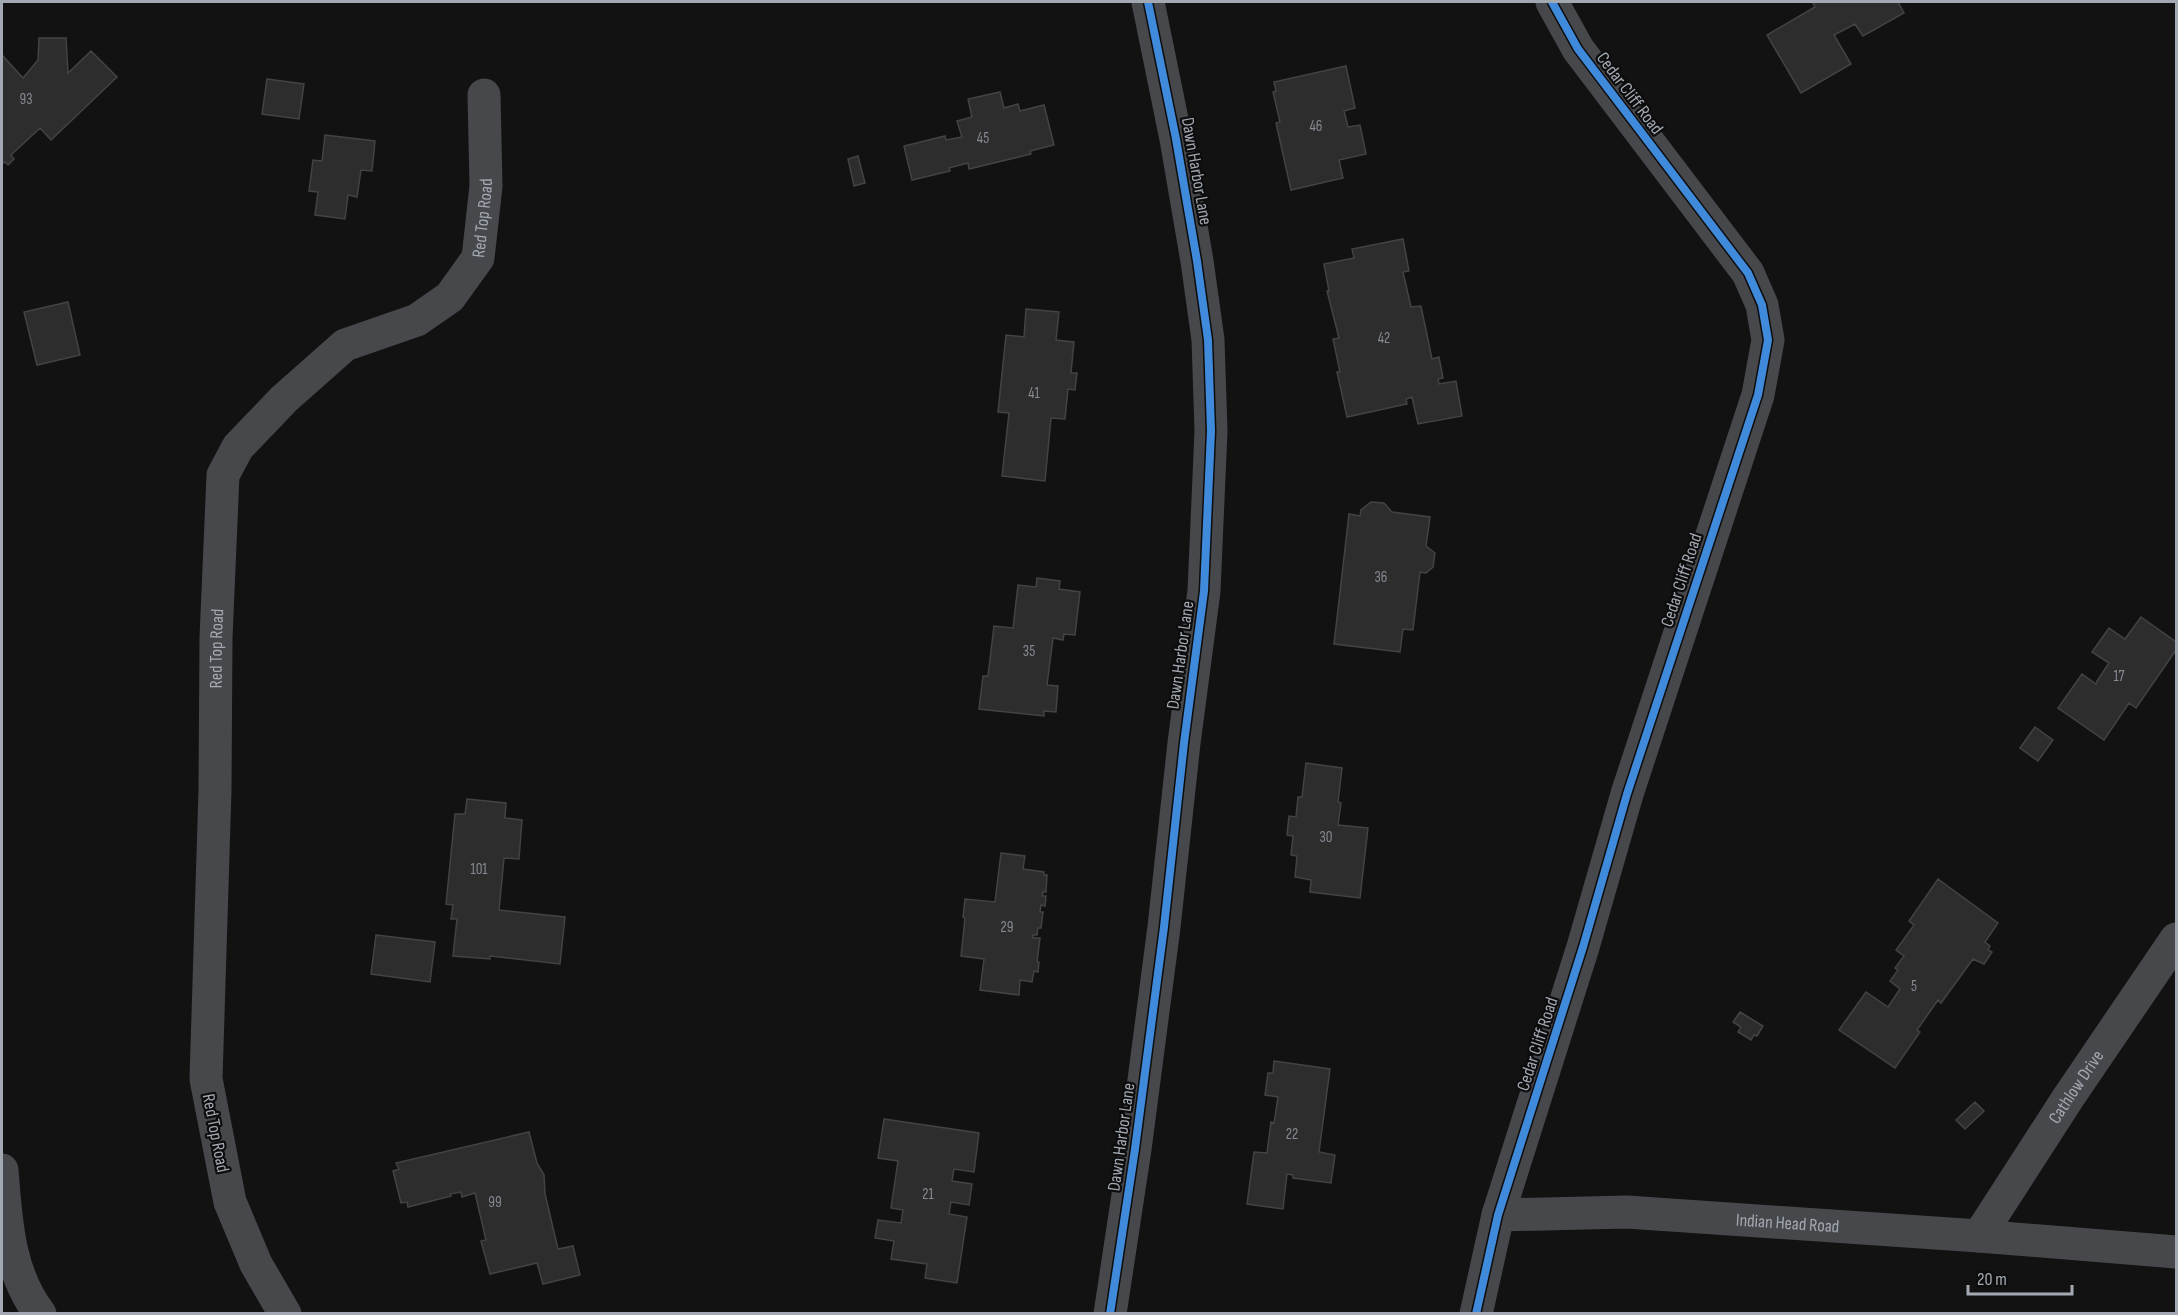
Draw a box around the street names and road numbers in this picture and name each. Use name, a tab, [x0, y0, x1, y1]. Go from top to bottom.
street label: Cedar Cliff Road	[1592, 48, 1667, 138]
street label: Dawn Harbor Lane	[1177, 116, 1216, 227]
street label: Red Top Road	[468, 178, 497, 259]
street label: Cedar Cliff Road	[1656, 531, 1706, 630]
street label: Dawn Harbor Lane	[1163, 600, 1198, 710]
street label: Red Top Road	[206, 608, 228, 688]
street label: Cedar Cliff Road	[1512, 995, 1562, 1094]
street label: Cathlow Drive	[2044, 1046, 2108, 1128]
street label: Dawn Harbor Lane	[1104, 1082, 1139, 1192]
street label: Red Top Road	[198, 1092, 233, 1174]
street label: Indian Head Road	[1735, 1209, 1840, 1237]

